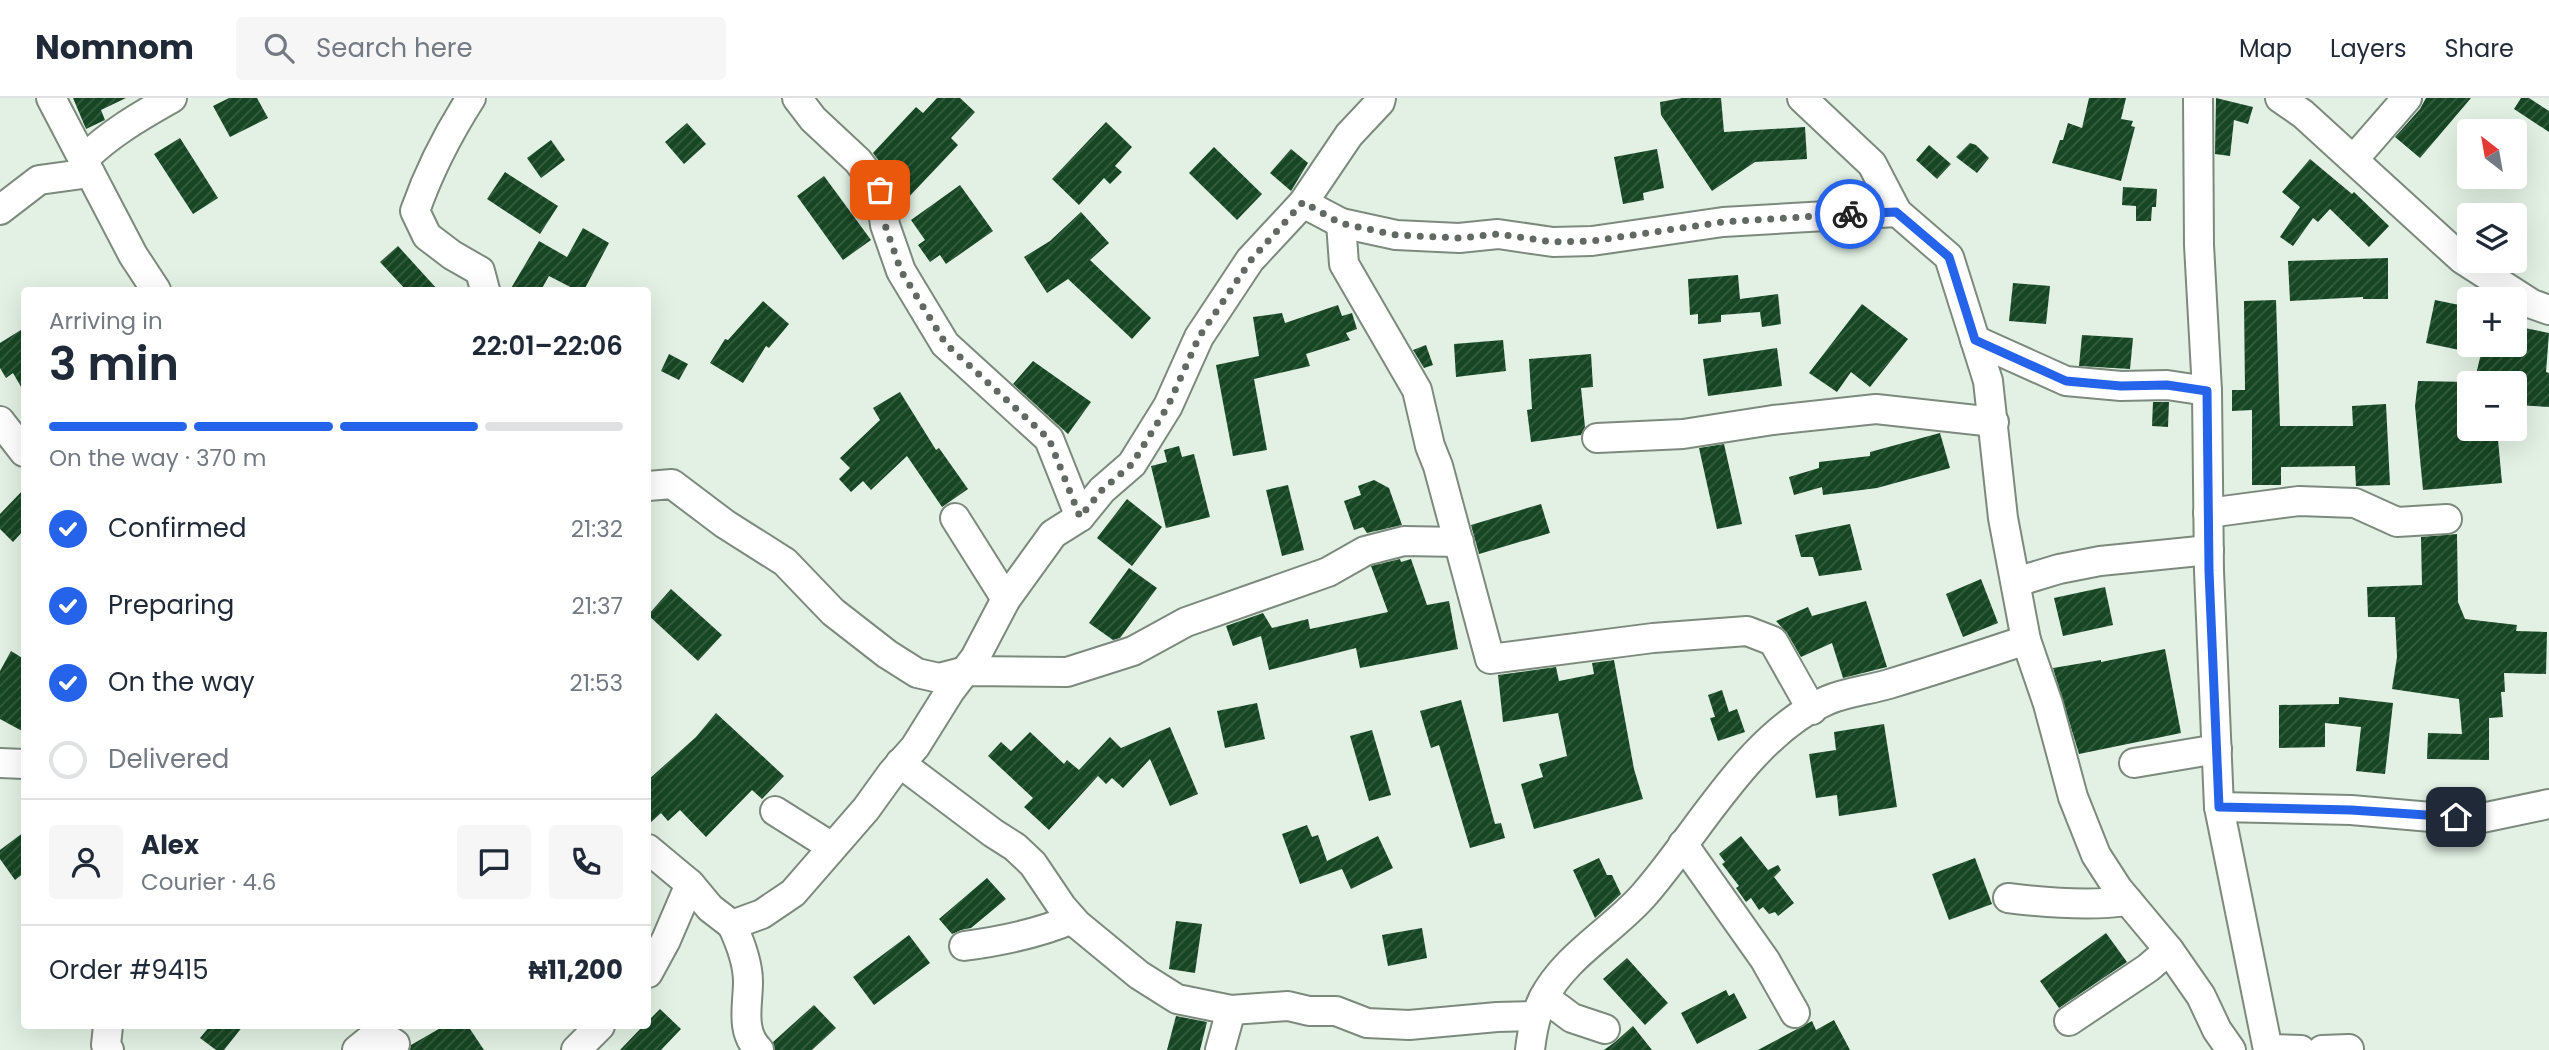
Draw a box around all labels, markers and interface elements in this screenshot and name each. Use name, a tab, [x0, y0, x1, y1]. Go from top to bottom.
search box	[236, 17, 726, 80]
text: Nomnom	[35, 24, 194, 71]
icon: search	[260, 29, 298, 67]
text: Search here	[316, 30, 473, 66]
text: Map	[2239, 32, 2292, 65]
text: Layers	[2330, 32, 2406, 65]
text: Share	[2444, 32, 2514, 65]
north arrow	[2457, 119, 2527, 189]
map controls	[2457, 119, 2527, 441]
pin	[850, 160, 910, 220]
icon: bag	[861, 171, 899, 209]
courier	[1815, 179, 1885, 249]
icon: bike	[1831, 195, 1869, 233]
button: layers	[2457, 203, 2527, 273]
button: +	[2457, 287, 2527, 357]
text: Arriving in	[49, 305, 163, 337]
text: 22:01–22:06	[472, 328, 623, 364]
text: 3 min	[49, 332, 179, 396]
button: −	[2457, 371, 2527, 441]
text: On the way · 370 m	[49, 442, 266, 474]
icon: check	[49, 510, 87, 548]
text: Confirmed	[108, 510, 246, 546]
text: 21:32	[571, 513, 623, 545]
icon: check	[49, 587, 87, 625]
text: Preparing	[108, 587, 234, 623]
text: 21:37	[571, 590, 623, 622]
icon: check	[49, 664, 87, 702]
text: On the way	[108, 664, 255, 700]
text: 21:53	[570, 667, 623, 699]
text: Delivered	[108, 741, 229, 777]
pin	[2426, 787, 2486, 847]
icon: home	[2437, 798, 2475, 836]
button: person	[49, 825, 123, 899]
button: chat	[457, 825, 531, 899]
button: phone	[549, 825, 623, 899]
text: Alex	[141, 827, 199, 863]
text: Courier · 4.6	[141, 866, 276, 898]
text: Order #9415	[49, 952, 209, 988]
text: ₦11,200	[528, 952, 623, 988]

